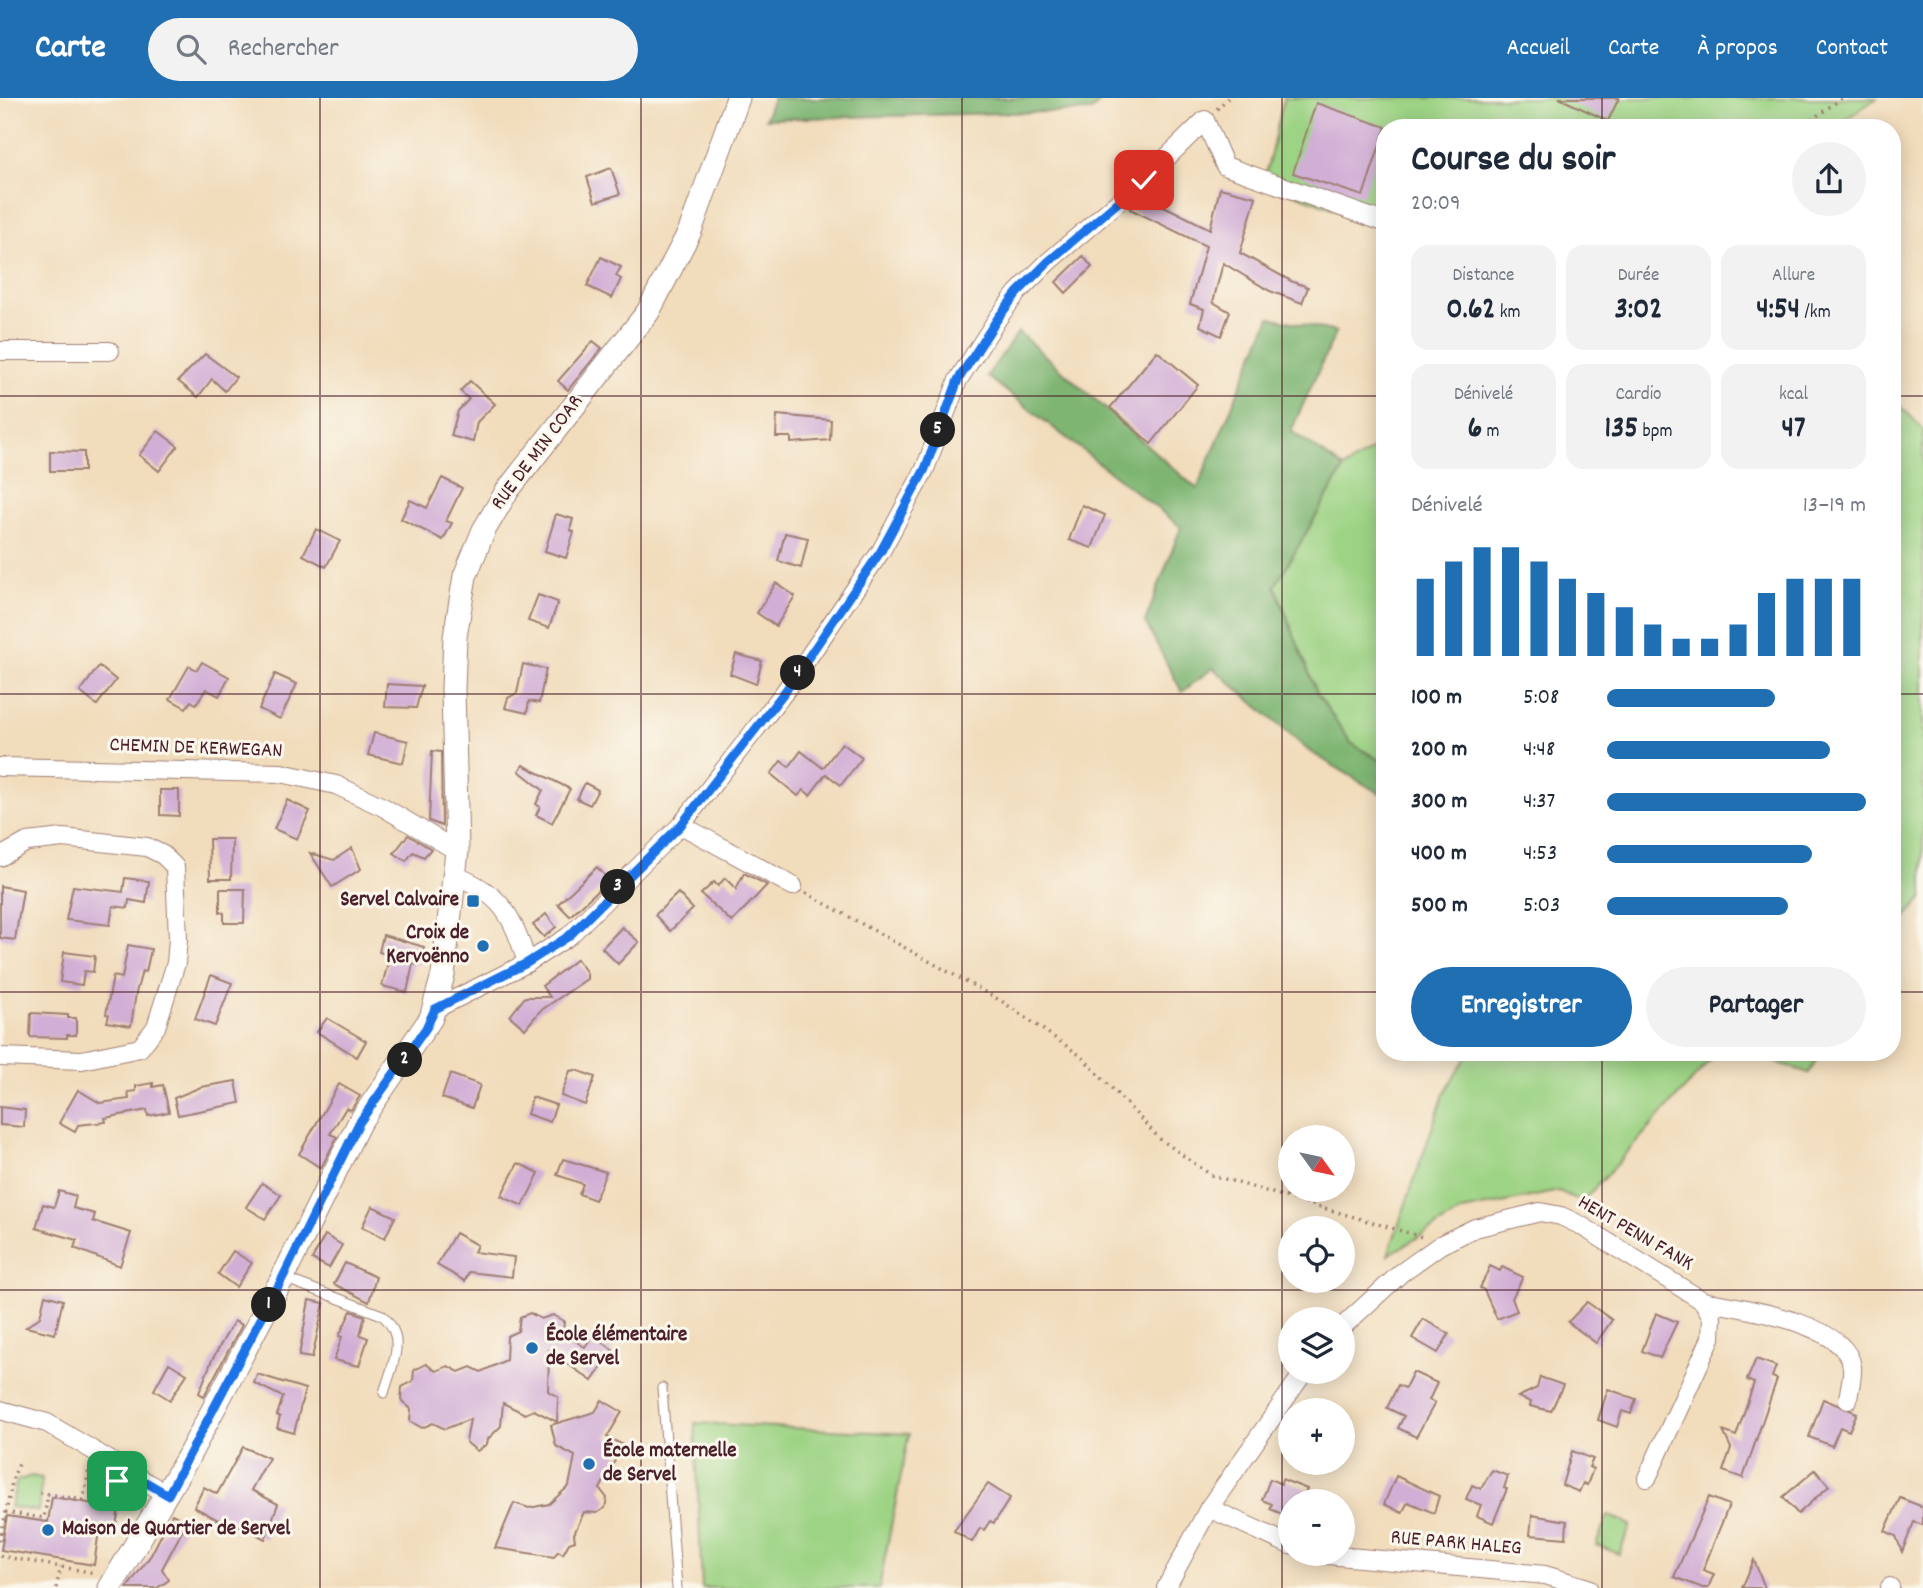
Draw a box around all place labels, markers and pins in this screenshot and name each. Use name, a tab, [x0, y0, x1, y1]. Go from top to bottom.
pin	[1114, 150, 1174, 210]
pin: 5	[920, 412, 956, 448]
pin: 4	[780, 656, 816, 690]
pin: 3	[600, 870, 636, 904]
place label: Servel Calvaire	[340, 886, 459, 916]
marker: Servel Calvaire	[465, 893, 481, 909]
place label: Croix de Kervoënno	[386, 919, 469, 973]
marker: Croix de Kervoënno	[475, 938, 491, 954]
pin: 2	[388, 1042, 422, 1077]
pin: 1	[252, 1288, 286, 1322]
place label: École élémentaire de Servel	[546, 1321, 687, 1375]
marker: École élémentaire de Servel	[524, 1340, 540, 1356]
place label: École maternelle de Servel	[603, 1437, 737, 1491]
pin	[87, 1451, 147, 1511]
marker: École maternelle de Servel	[581, 1456, 597, 1472]
place label: Maison de Quartier de Servel	[62, 1515, 291, 1545]
marker: Maison de Quartier de Servel	[40, 1522, 56, 1538]

